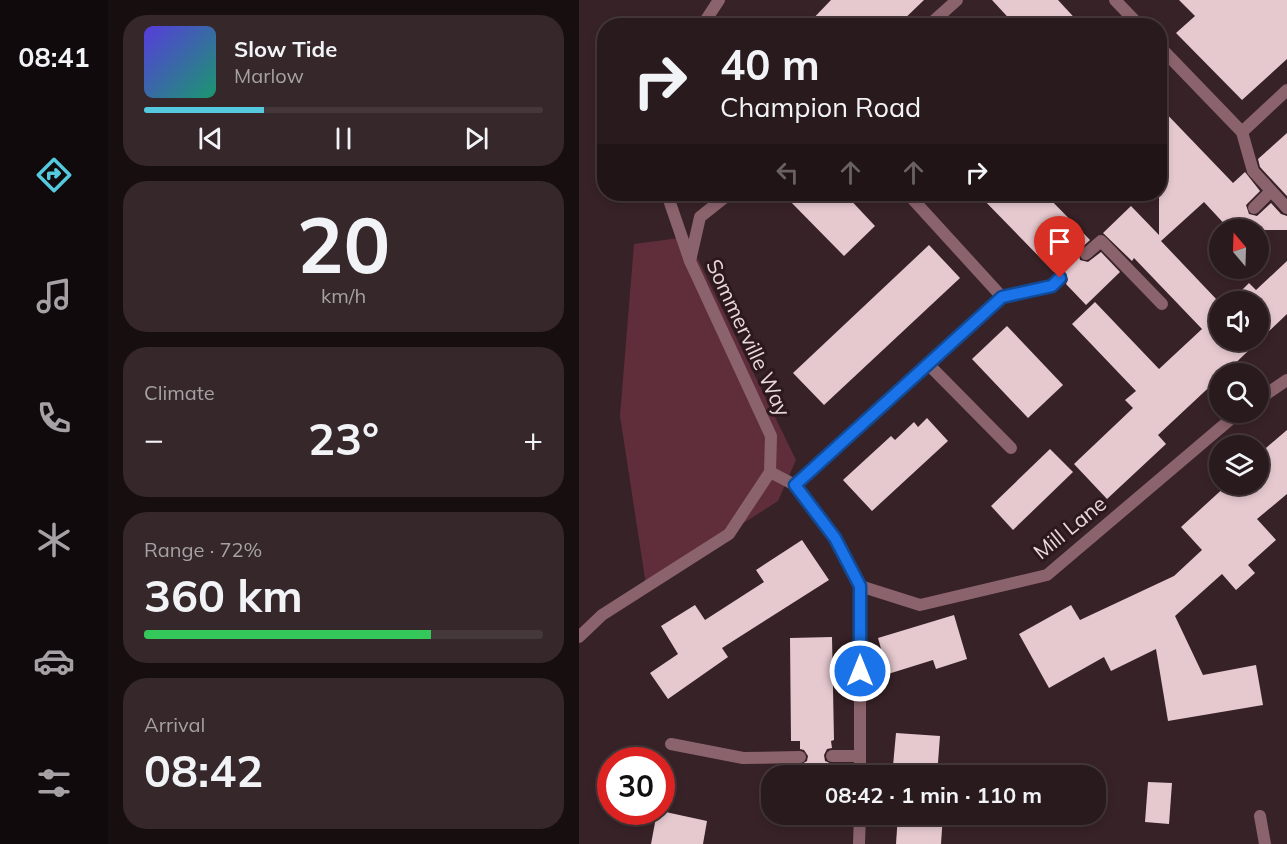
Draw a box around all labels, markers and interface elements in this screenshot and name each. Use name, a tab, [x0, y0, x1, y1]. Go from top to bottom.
text: Slow Tide	[234, 35, 337, 63]
text: 40 m	[720, 38, 820, 91]
text: 08:41	[18, 40, 90, 74]
icon: right	[621, 42, 699, 120]
text: Marlow	[234, 63, 304, 88]
text: Champion Road	[720, 90, 921, 124]
icon: previous	[194, 122, 227, 155]
icon: pause	[327, 122, 360, 155]
icon: next	[460, 122, 493, 155]
icon: directions	[33, 154, 75, 196]
icon: left	[771, 156, 804, 189]
icon: ahead	[834, 156, 867, 189]
icon: ahead	[897, 156, 930, 189]
icon: right	[960, 156, 993, 189]
text: 20	[297, 195, 390, 293]
pin	[1034, 216, 1085, 278]
north arrow	[1209, 219, 1269, 279]
map controls	[1209, 219, 1269, 495]
icon: arrive	[1043, 225, 1076, 258]
street label: Sommerville Way	[701, 255, 797, 420]
icon: music	[33, 275, 75, 317]
text: km/h	[321, 283, 366, 308]
button: sound	[1209, 291, 1269, 351]
button: search	[1209, 363, 1269, 423]
text: Climate	[144, 380, 215, 405]
icon: phone	[33, 397, 75, 439]
text: 23°	[308, 410, 379, 466]
text: −	[144, 418, 164, 459]
text: +	[523, 418, 543, 459]
button: layers	[1209, 435, 1269, 495]
street label: Mill Lane	[1028, 490, 1111, 564]
icon: climate	[33, 519, 75, 561]
text: Range · 72%	[144, 537, 262, 562]
text: 360 km	[144, 567, 303, 623]
position arrow	[828, 639, 892, 703]
icon: car	[33, 640, 75, 682]
text: Arrival	[144, 712, 205, 737]
text: 08:42	[144, 742, 263, 798]
speed limit sign: 30	[597, 747, 675, 825]
icon: filters	[33, 762, 75, 804]
text: 08:42 · 1 min · 110 m	[825, 781, 1042, 809]

